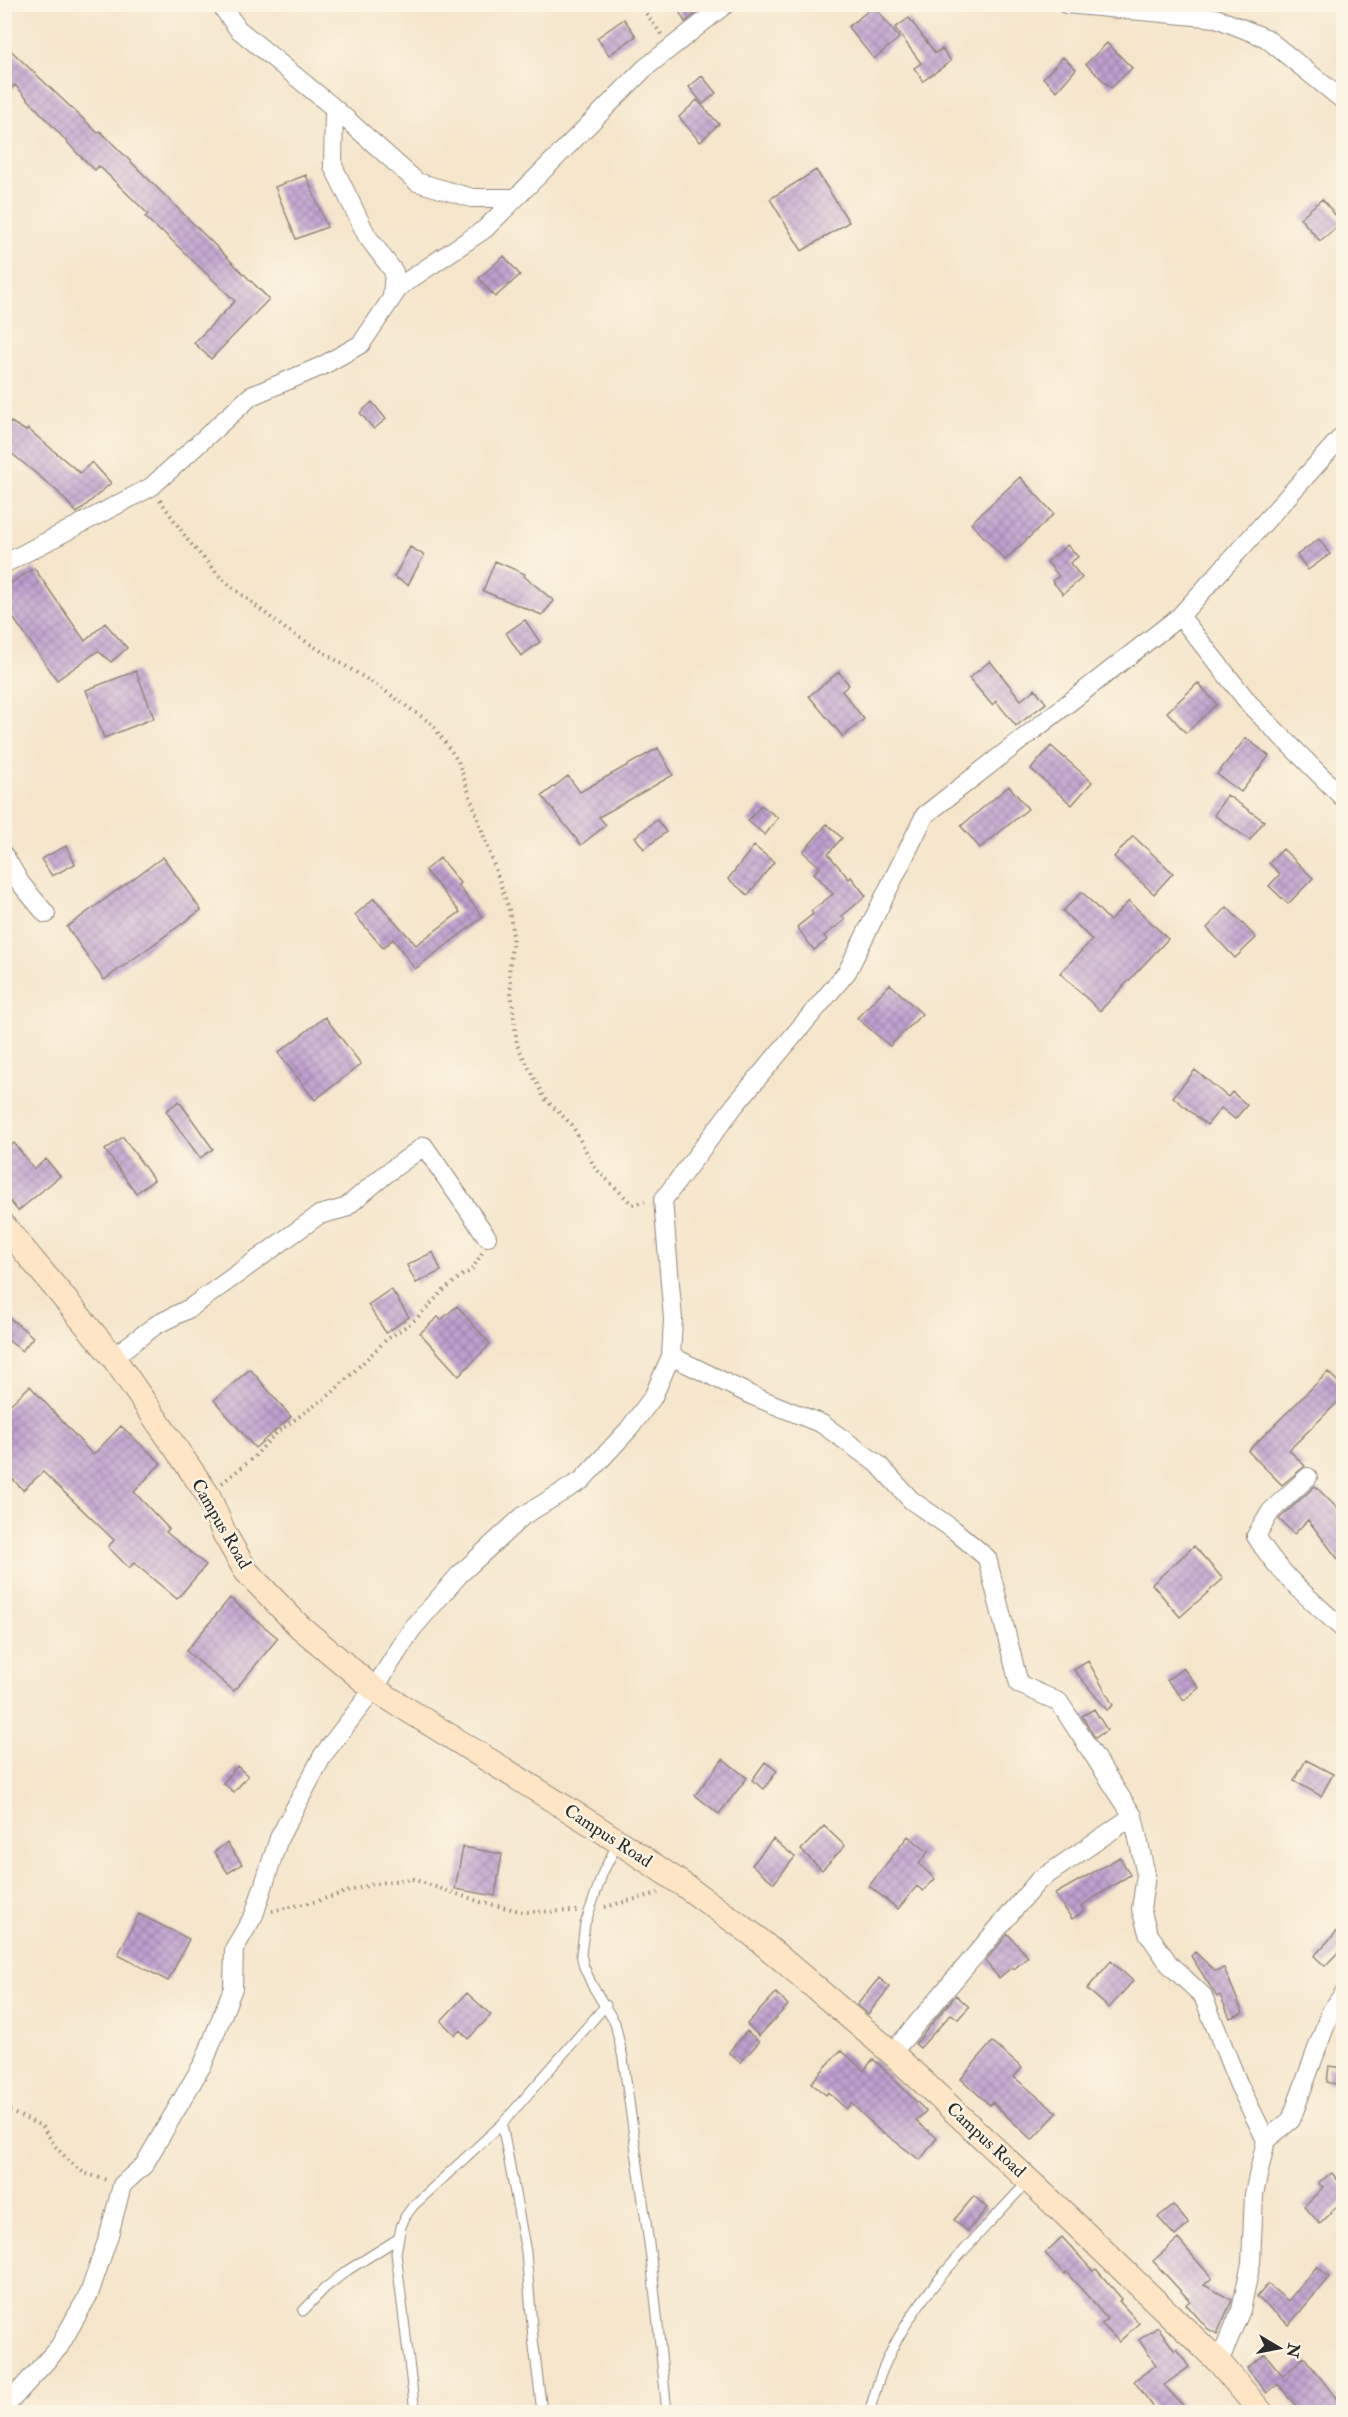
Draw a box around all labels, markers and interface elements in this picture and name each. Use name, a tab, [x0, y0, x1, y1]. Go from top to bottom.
street label: Campus Road	[186, 1475, 256, 1573]
street label: Campus Road	[560, 1799, 656, 1873]
street label: Campus Road	[941, 2097, 1031, 2183]
north arrow	[1249, 2318, 1309, 2378]
text: N	[1282, 2341, 1304, 2360]

